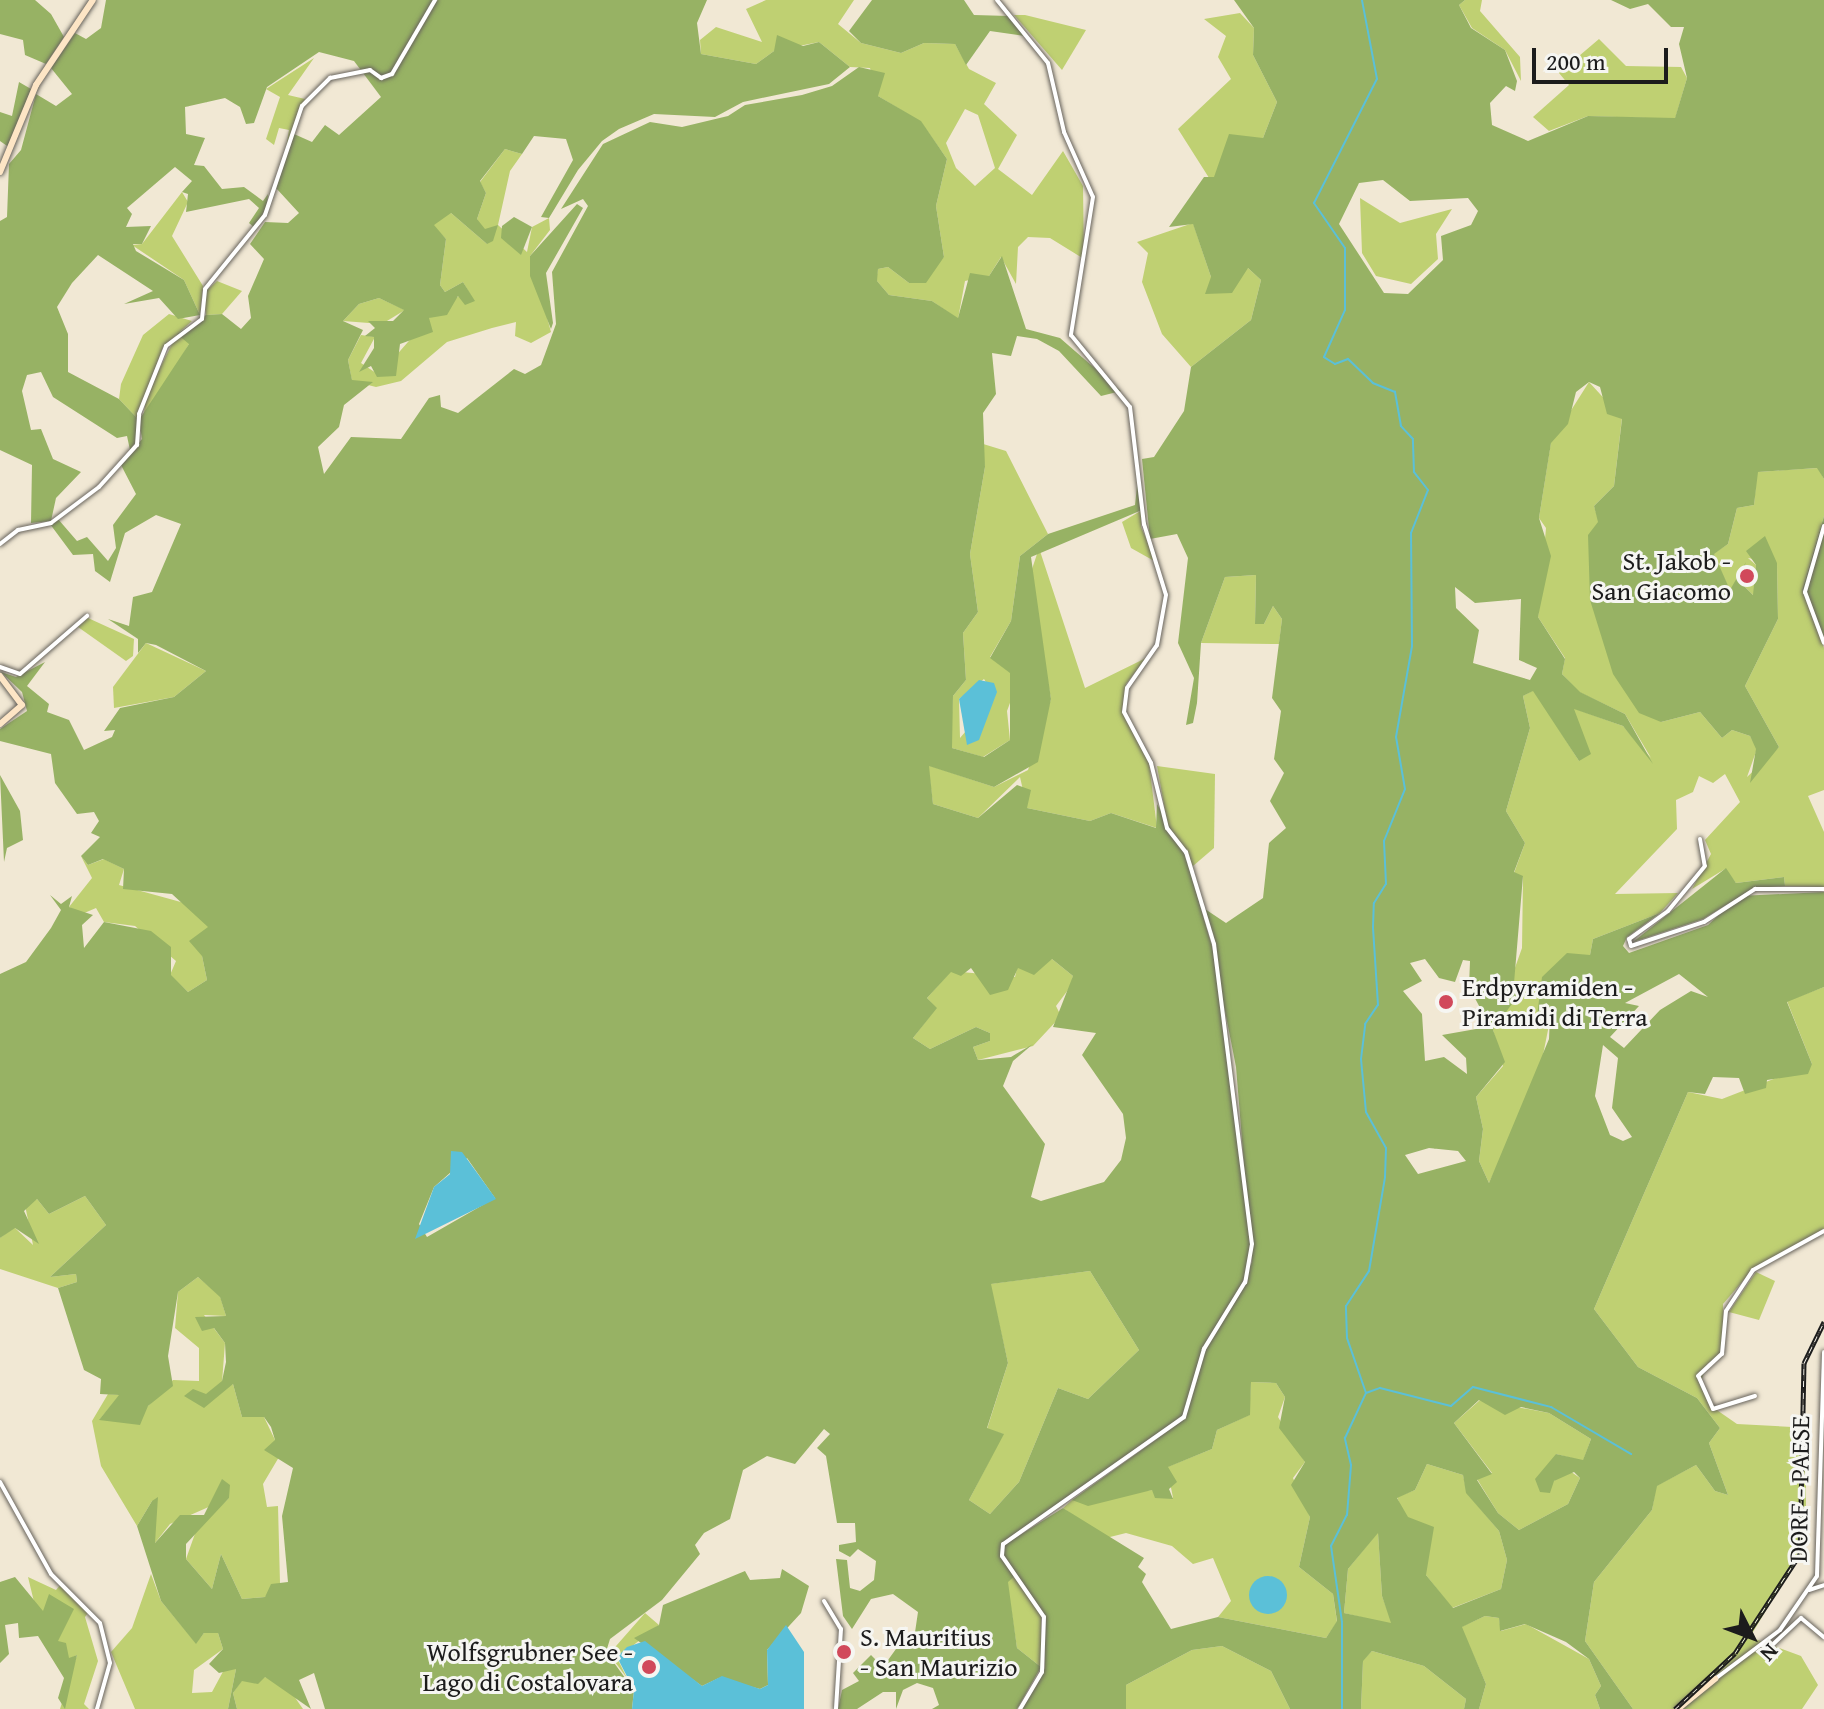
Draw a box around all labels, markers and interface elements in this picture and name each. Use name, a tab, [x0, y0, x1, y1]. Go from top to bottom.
scale bar	[1536, 32, 1672, 82]
text: 200 m	[1546, 44, 1606, 79]
place label: St. Jakob - San Giacomo	[1591, 545, 1731, 606]
marker: St. Jakob - San Giacomo	[1738, 567, 1756, 585]
place label: Erdpyramiden - Piramidi di Terra	[1462, 971, 1648, 1032]
marker: Erdpyramiden - Piramidi di Terra	[1437, 993, 1455, 1011]
street label: DORF - PAESE	[1782, 1415, 1816, 1563]
north arrow	[1712, 1597, 1792, 1677]
place label: S. Mauritius - San Maurizio	[860, 1621, 1018, 1682]
place label: Wolfsgrubner See - Lago di Costalovara	[423, 1636, 633, 1698]
text: N	[1753, 1637, 1787, 1669]
marker: S. Mauritius - San Maurizio	[835, 1643, 853, 1661]
marker: Wolfsgrubner See - Lago di Costalovara	[640, 1658, 658, 1676]

